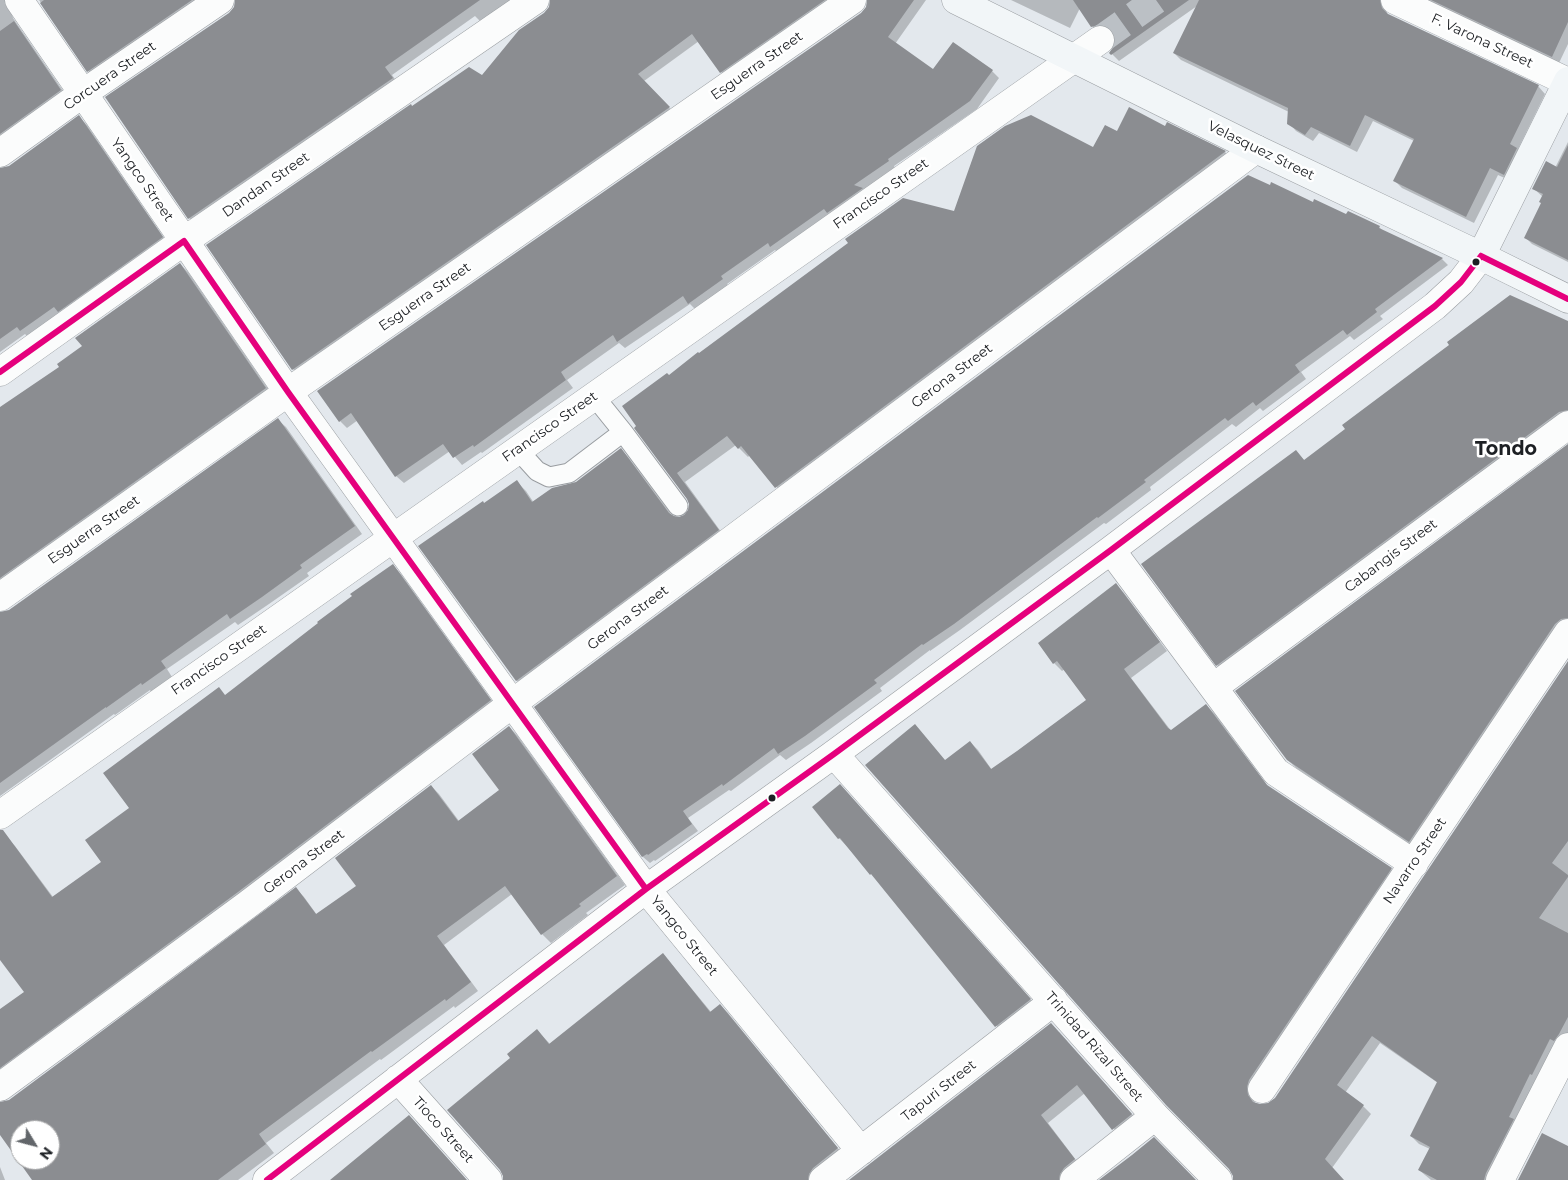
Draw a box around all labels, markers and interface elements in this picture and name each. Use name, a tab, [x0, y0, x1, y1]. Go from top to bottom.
street label: F. Varona Street	[1428, 10, 1536, 72]
street label: Esguerra Street	[708, 28, 806, 104]
street label: Corcuera Street	[61, 38, 159, 114]
street label: Velasquez Street	[1205, 118, 1317, 184]
street label: Yangco Street	[107, 135, 177, 225]
street label: Dandan Street	[219, 149, 313, 221]
street label: Francisco Street	[830, 155, 932, 233]
unlabelled marker	[1471, 257, 1481, 267]
street label: Esguerra Street	[376, 259, 474, 335]
street label: Gerona Street	[908, 340, 996, 412]
street label: Francisco Street	[499, 388, 601, 466]
district label: Tondo	[1475, 438, 1537, 460]
street label: Esguerra Street	[45, 492, 143, 568]
street label: Cabangis Street	[1341, 516, 1441, 596]
street label: Gerona Street	[584, 582, 672, 654]
street label: Francisco Street	[168, 621, 270, 699]
unlabelled marker	[767, 793, 777, 803]
street label: Navarro Street	[1380, 815, 1450, 907]
street label: Gerona Street	[260, 826, 348, 898]
street label: Yangco Street	[647, 893, 721, 979]
street label: Trinidad Rizal Street	[1042, 989, 1146, 1105]
street label: Tapuri Street	[898, 1057, 980, 1125]
street label: Tioco Street	[409, 1093, 477, 1167]
north arrow	[10, 1120, 60, 1170]
text: N	[36, 1143, 57, 1163]

